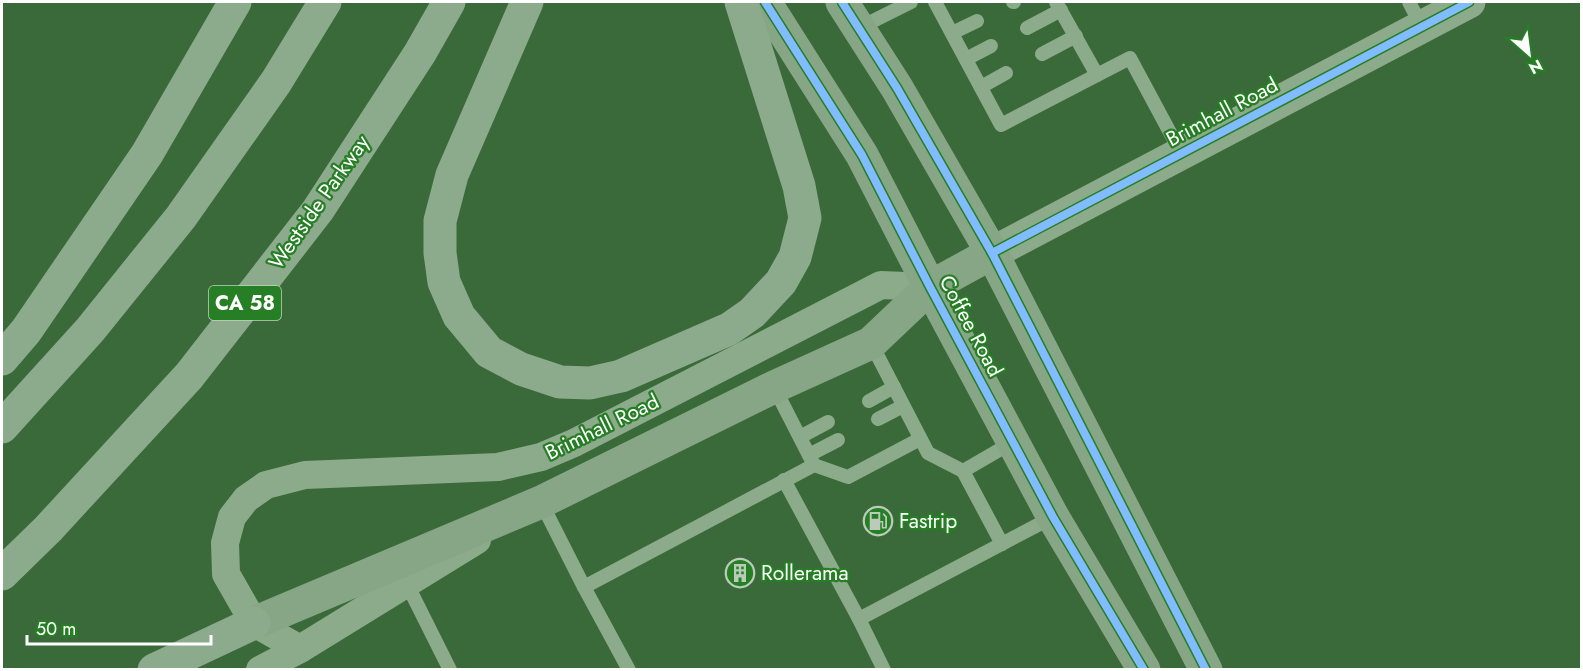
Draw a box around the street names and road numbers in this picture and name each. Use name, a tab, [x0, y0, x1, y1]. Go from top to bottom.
street label: Brimhall Road	[1161, 70, 1283, 154]
street label: Westside Parkway	[261, 128, 377, 275]
street label: Coffee Road	[932, 270, 1010, 382]
road number: CA 58	[209, 286, 281, 320]
street label: Brimhall Road	[540, 387, 664, 467]

